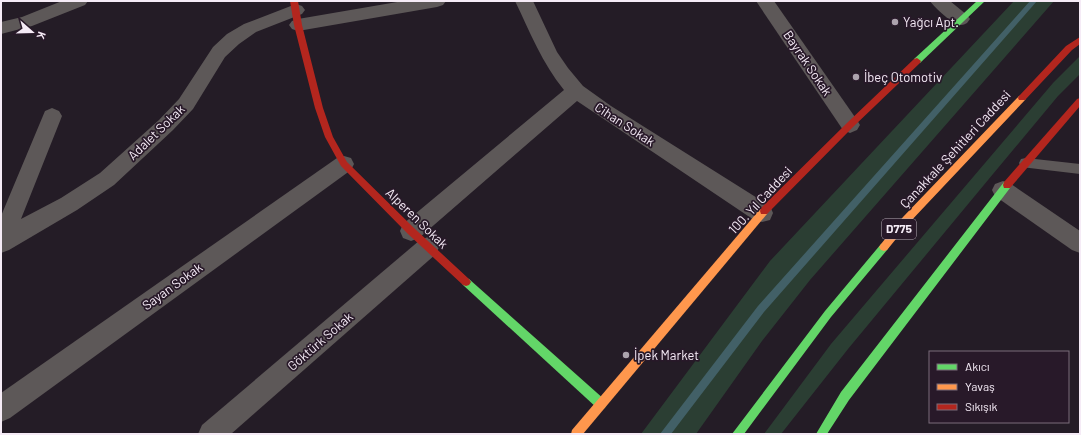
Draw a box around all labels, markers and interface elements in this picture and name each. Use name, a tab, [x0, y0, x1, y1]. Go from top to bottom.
north arrow	[12, 12, 52, 52]
place label: Yağcı Apt.	[903, 14, 959, 30]
marker: Yağcı Apt.	[890, 17, 900, 27]
street label: Bayrak Sokak	[780, 27, 836, 99]
text: K	[35, 30, 49, 41]
place label: İbeç Otomotiv	[864, 69, 942, 85]
marker: İbeç Otomotiv	[851, 72, 861, 82]
street label: Çanakkale Şehitleri Caddesi	[896, 87, 1014, 211]
street label: Cihan Sokak	[592, 99, 659, 150]
street label: Adalet Sokak	[124, 101, 188, 163]
street label: 100. Yıl Caddesi	[725, 163, 795, 237]
street label: Alperen Sokak	[383, 184, 452, 252]
road number: D775	[882, 219, 916, 239]
street label: Sayan Sokak	[139, 259, 206, 313]
street label: Göktürk Sokak	[284, 308, 356, 374]
place label: İpek Market	[634, 347, 699, 363]
marker: İpek Market	[621, 350, 631, 360]
legend	[929, 351, 1069, 423]
text: Akıcı	[965, 359, 990, 373]
text: Yavaş	[965, 379, 995, 393]
text: Sıkışık	[965, 399, 997, 413]

